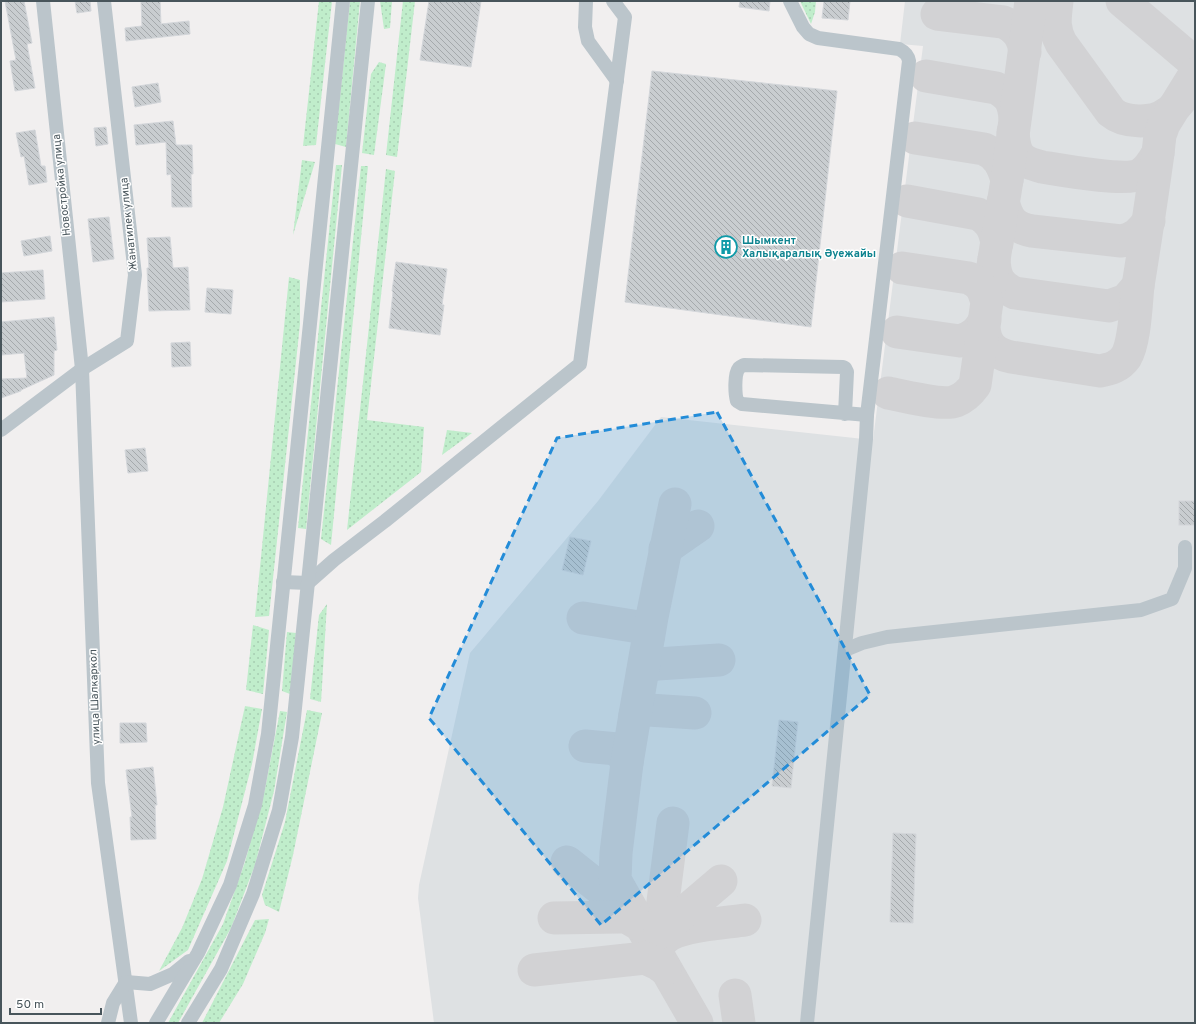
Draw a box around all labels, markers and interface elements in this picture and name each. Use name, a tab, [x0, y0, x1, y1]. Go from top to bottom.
street label: Новостройка улица	[50, 133, 74, 237]
street label: Жанатилек улица	[117, 177, 141, 271]
building icon: Шымкент Халықаралық Әуежайы	[713, 234, 739, 260]
place label: Шымкент Халықаралық Әуежайы	[742, 234, 876, 261]
street label: улица Шалкаркол	[86, 649, 104, 745]
scale bar	[10, 990, 101, 1016]
text: 50 m	[16, 997, 44, 1013]

